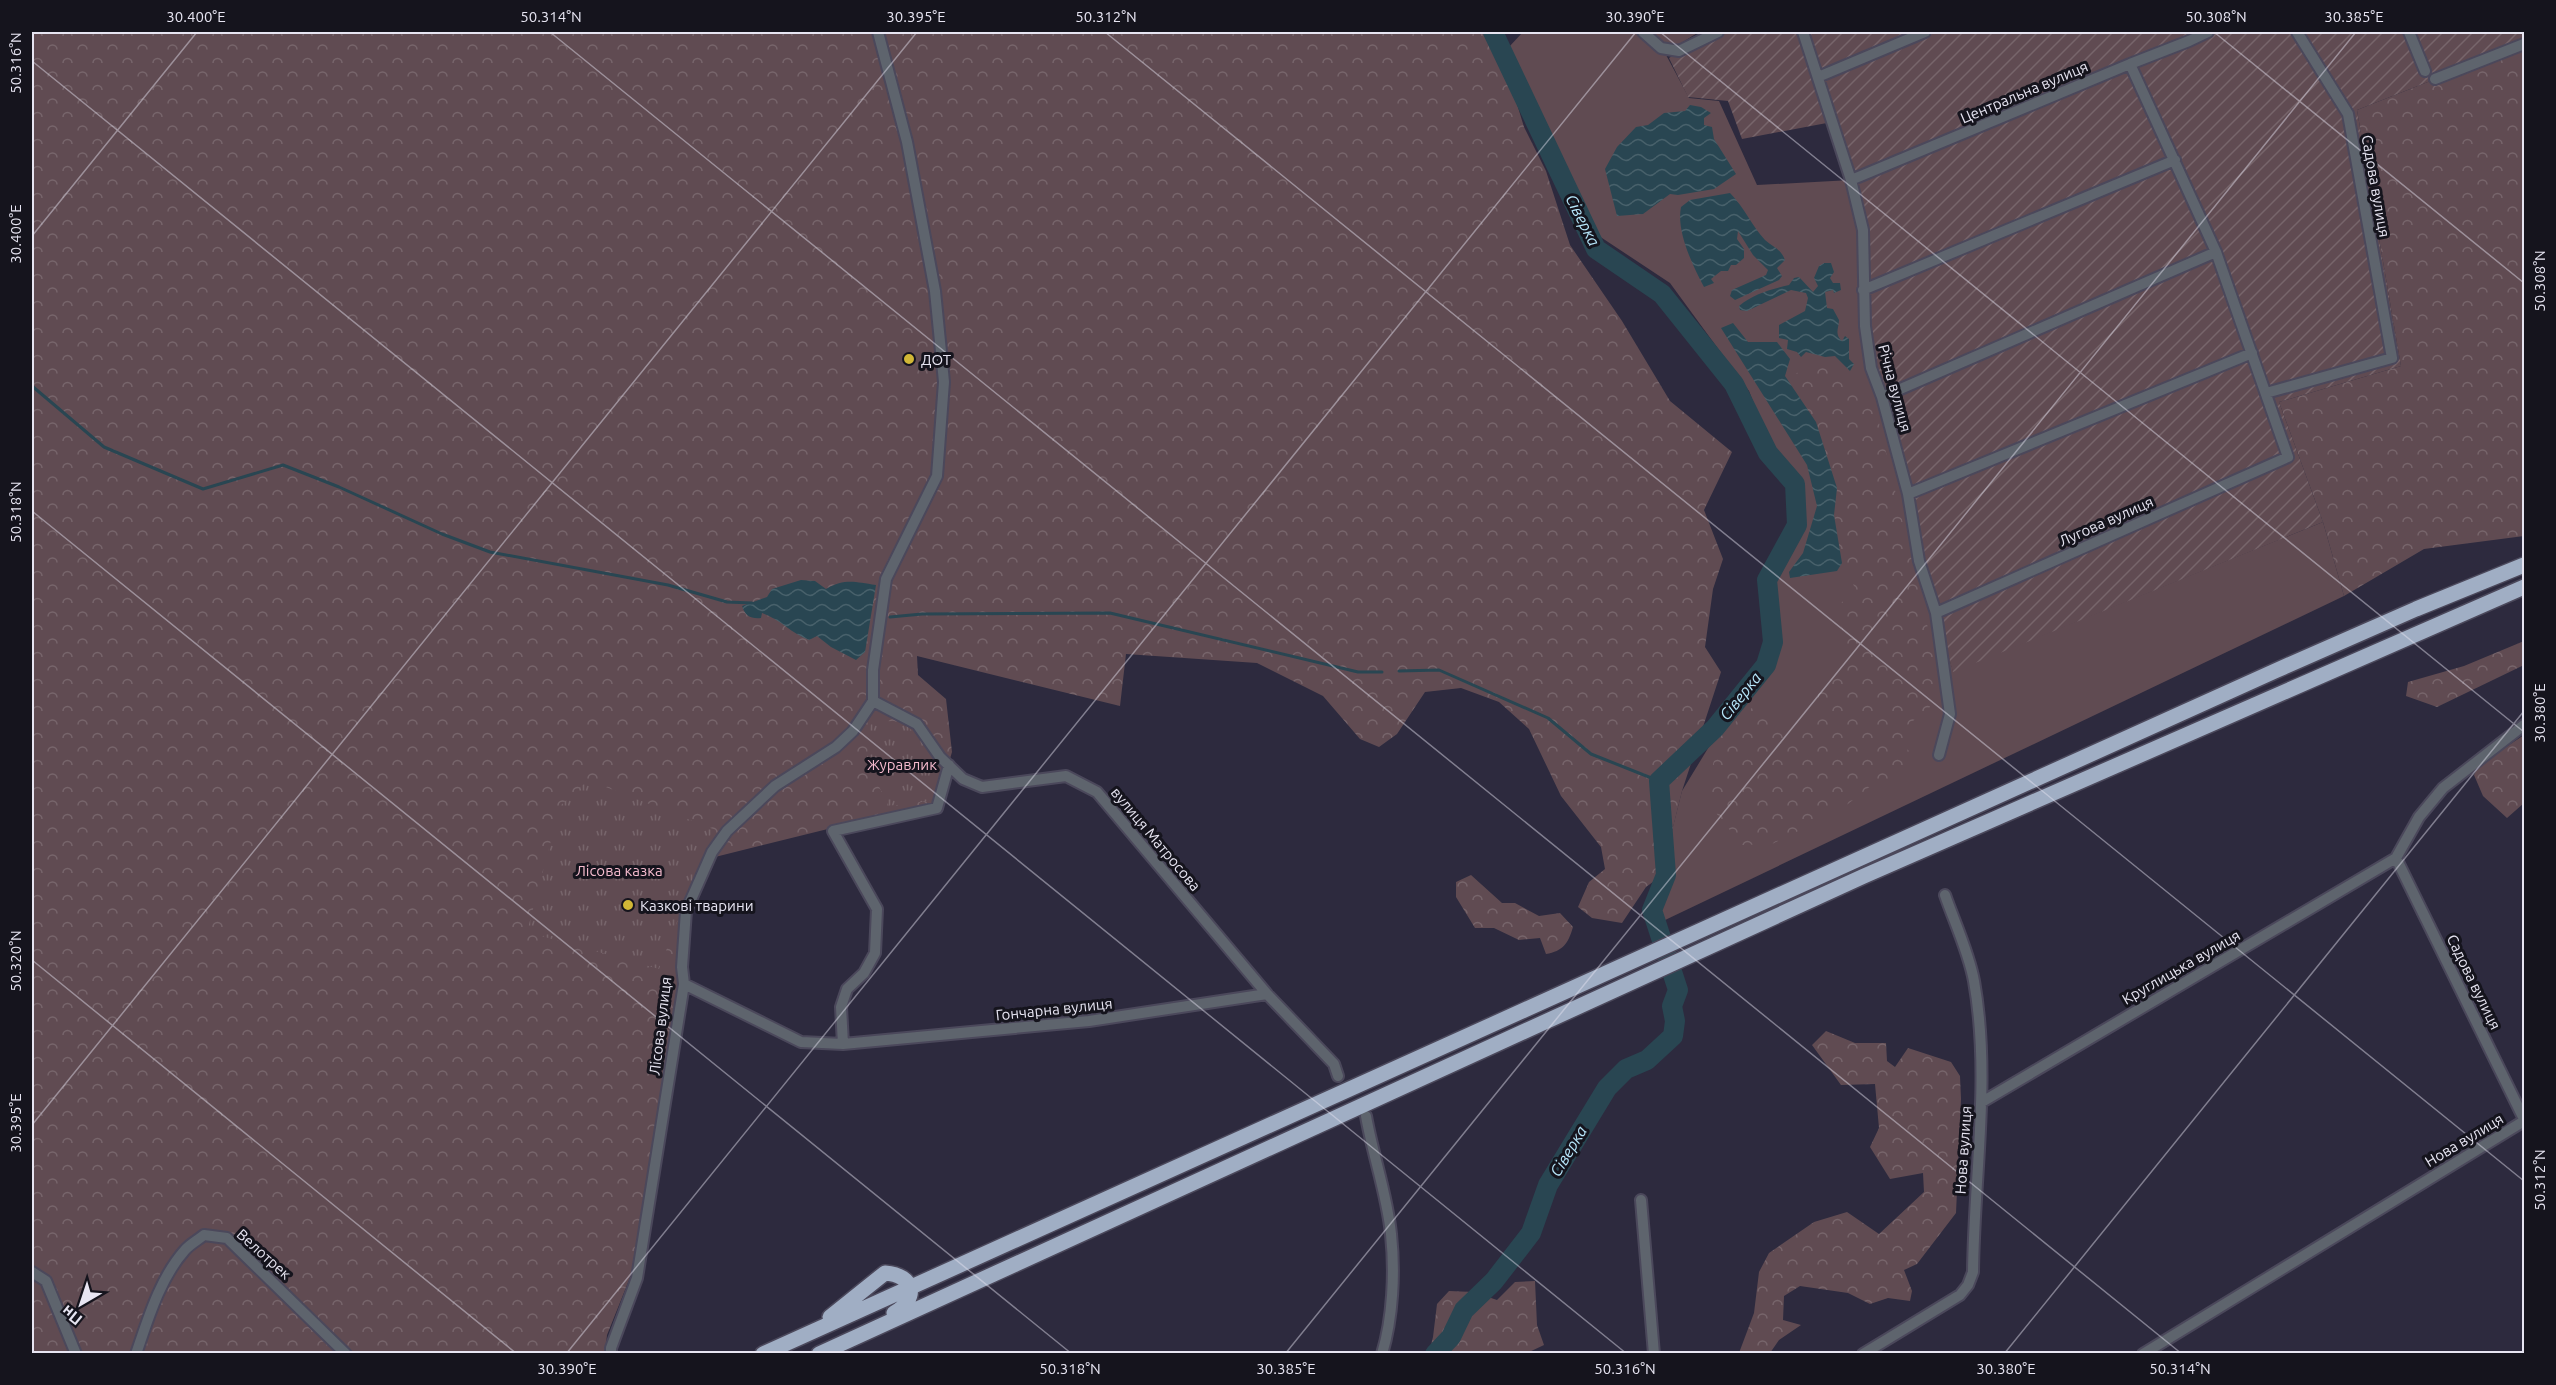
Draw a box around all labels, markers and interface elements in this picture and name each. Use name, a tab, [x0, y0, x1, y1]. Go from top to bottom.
text: 30.400°E	[166, 8, 226, 25]
text: 50.314°N	[520, 8, 582, 25]
text: 30.395°E	[886, 8, 946, 25]
text: 50.312°N	[1075, 8, 1137, 25]
text: 30.390°E	[1605, 8, 1665, 25]
text: 50.308°N	[2185, 8, 2247, 25]
text: 30.385°E	[2324, 8, 2384, 25]
text: 50.316°N	[7, 32, 24, 94]
street label: Центральна вулиця	[1958, 57, 2090, 127]
street label: Садова вулиця	[2359, 134, 2393, 238]
water label: Сіверка	[1562, 191, 1604, 249]
text: 30.400°E	[7, 204, 24, 264]
text: 50.308°N	[2531, 250, 2548, 312]
street label: Річна вулиця	[1875, 342, 1915, 434]
place label: ДОТ	[921, 351, 952, 368]
marker: ДОТ	[902, 352, 916, 366]
text: 50.318°N	[7, 481, 24, 543]
street label: Лугова вулиця	[2056, 493, 2156, 549]
water label: Сіверка	[1715, 668, 1765, 723]
text: 30.380°E	[2531, 683, 2548, 743]
park label: Журавлик	[867, 756, 937, 773]
street label: вулиця Матросова	[1108, 784, 1204, 894]
park label: Лісова казка	[575, 862, 663, 879]
place label: Казкові тварини	[640, 897, 754, 914]
marker: Казкові тварини	[621, 898, 635, 912]
street label: Круглицька вулиця	[2119, 926, 2243, 1008]
text: 50.320°N	[7, 930, 24, 992]
street label: Садова вулиця	[2444, 932, 2504, 1032]
street label: Лісова вулиця	[646, 976, 674, 1076]
street label: Гончарна вулиця	[995, 994, 1113, 1024]
text: 30.395°E	[7, 1093, 24, 1153]
street label: Нова вулиця	[1951, 1105, 1975, 1195]
street label: Нова вулиця	[2422, 1110, 2506, 1170]
water label: Сіверка	[1546, 1122, 1590, 1179]
text: 50.312°N	[2531, 1149, 2548, 1211]
street label: Велотрек	[233, 1225, 295, 1283]
north arrow	[51, 1274, 111, 1334]
text: Пн	[58, 1302, 85, 1329]
text: 30.390°E	[537, 1360, 597, 1377]
text: 50.318°N	[1039, 1360, 1101, 1377]
text: 30.385°E	[1256, 1360, 1316, 1377]
text: 50.316°N	[1594, 1360, 1656, 1377]
text: 30.380°E	[1976, 1360, 2036, 1377]
text: 50.314°N	[2149, 1360, 2211, 1377]

